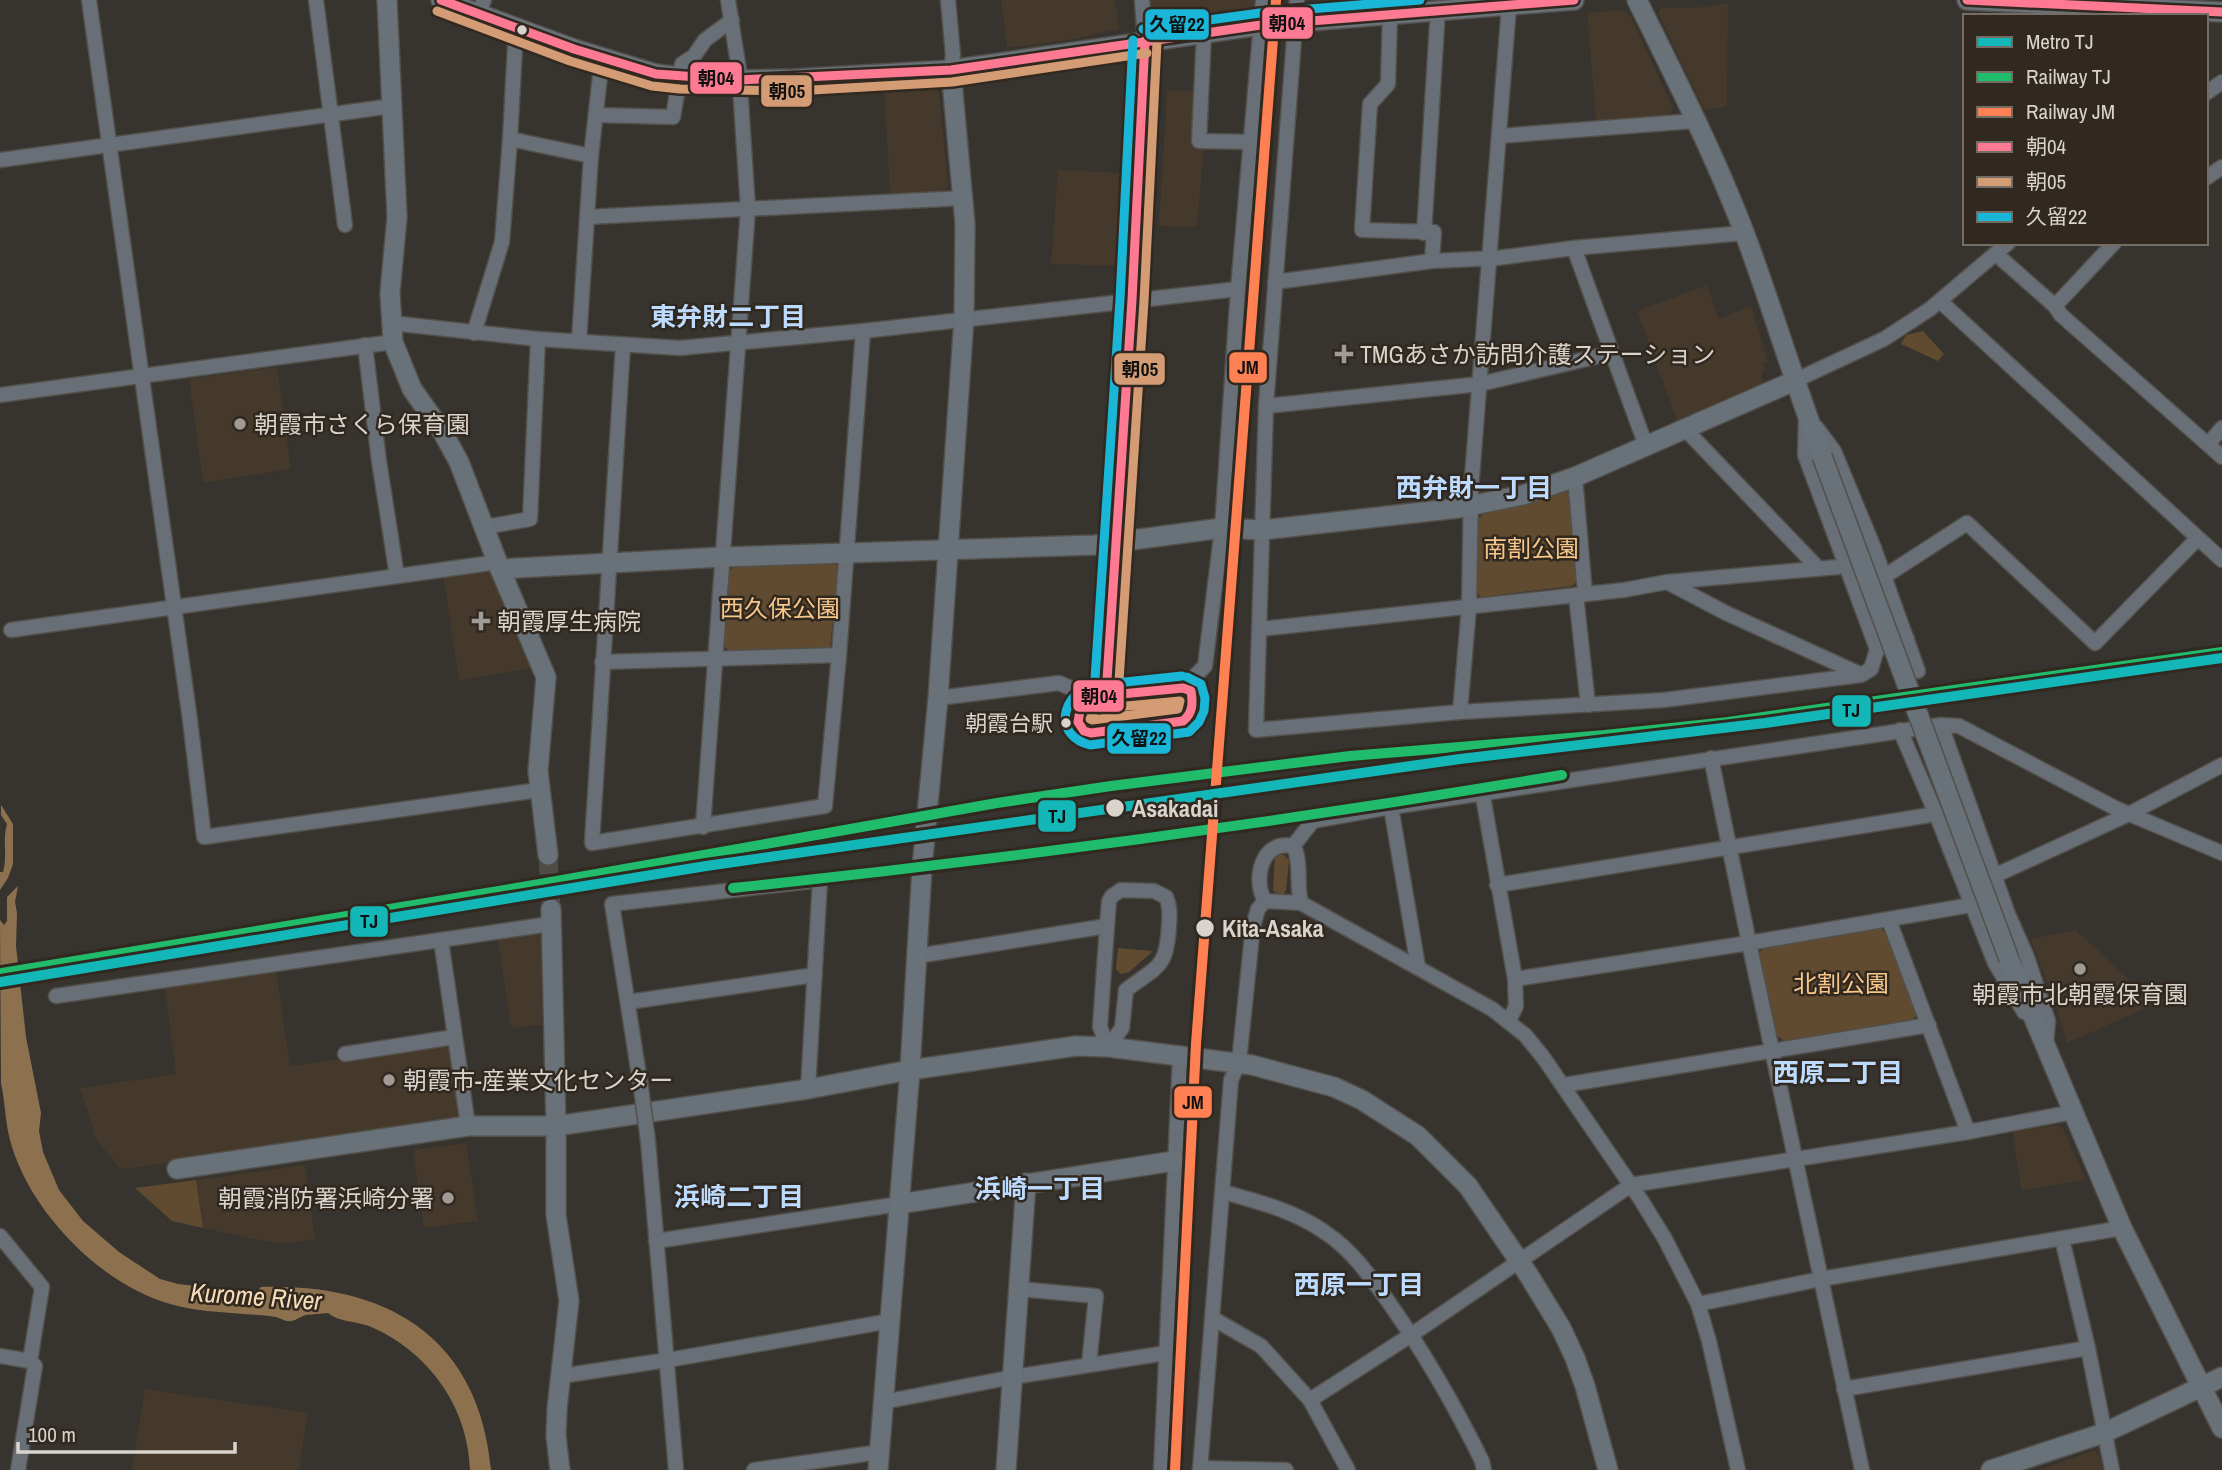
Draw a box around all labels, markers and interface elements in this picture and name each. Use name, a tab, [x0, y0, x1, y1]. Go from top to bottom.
line badge: 朝04	[1261, 6, 1314, 40]
line badge: 久留22	[1144, 8, 1210, 41]
text: 朝04	[1269, 10, 1306, 36]
text: 久留22	[1149, 11, 1205, 37]
legend	[1963, 14, 2208, 245]
unlabelled marker	[515, 23, 529, 37]
text: Metro TJ	[2026, 27, 2094, 56]
line badge: 朝04	[689, 61, 743, 95]
text: Railway TJ	[2026, 62, 2111, 91]
text: 朝04	[698, 65, 735, 91]
line badge: 朝05	[760, 74, 813, 108]
text: 朝05	[769, 78, 806, 104]
text: Railway JM	[2026, 97, 2115, 126]
text: 朝04	[2026, 132, 2067, 161]
text: 朝05	[2026, 167, 2066, 196]
text: 久留22	[2026, 202, 2087, 231]
district label: 東弁財二丁目	[650, 299, 806, 334]
place label: TMGあさか訪問介護ステーション	[1360, 338, 1715, 370]
marker: TMGあさか訪問介護ステーション	[1334, 344, 1354, 364]
line badge: JM	[1228, 351, 1268, 384]
line badge: 朝05	[1113, 352, 1166, 386]
text: JM	[1237, 354, 1259, 380]
text: 朝05	[1122, 356, 1159, 382]
place label: 朝霞市さくら保育園	[254, 408, 470, 440]
marker: 朝霞市さくら保育園	[232, 416, 248, 432]
district label: 西弁財一丁目	[1396, 470, 1552, 505]
park label: 南割公園	[1483, 532, 1579, 564]
park label: 西久保公園	[720, 592, 840, 624]
place label: 朝霞厚生病院	[497, 605, 641, 637]
marker: 朝霞厚生病院	[471, 611, 491, 631]
line badge: 朝04	[1072, 679, 1125, 713]
text: 朝04	[1081, 683, 1118, 709]
line badge: TJ	[1831, 694, 1872, 728]
text: TJ	[1842, 697, 1860, 723]
place label: 朝霞台駅	[965, 708, 1053, 738]
marker: 朝霞台駅	[1059, 716, 1073, 730]
line badge: 久留22	[1106, 722, 1172, 755]
text: 久留22	[1111, 725, 1167, 751]
place label: Asakadai	[1132, 792, 1218, 824]
marker: Asakadai	[1104, 797, 1126, 819]
line badge: TJ	[1037, 799, 1077, 833]
text: TJ	[1048, 803, 1066, 829]
line badge: TJ	[349, 905, 389, 938]
text: TJ	[360, 908, 378, 934]
place label: Kita-Asaka	[1222, 912, 1324, 944]
marker: Kita-Asaka	[1194, 917, 1216, 939]
marker: 朝霞市北朝霞保育園	[2072, 961, 2088, 977]
park label: 北割公園	[1793, 967, 1889, 999]
place label: 朝霞市北朝霞保育園	[1972, 978, 2188, 1010]
district label: 西原二丁目	[1773, 1055, 1903, 1090]
place label: 朝霞市-産業文化センター	[403, 1064, 674, 1096]
marker: 朝霞市-産業文化センター	[381, 1072, 397, 1088]
line badge: JM	[1173, 1085, 1213, 1119]
text: JM	[1182, 1089, 1204, 1115]
district label: 浜崎一丁目	[975, 1171, 1105, 1206]
district label: 浜崎二丁目	[674, 1179, 804, 1214]
place label: 朝霞消防署浜崎分署	[218, 1182, 434, 1214]
marker: 朝霞消防署浜崎分署	[440, 1190, 456, 1206]
district label: 西原一丁目	[1294, 1267, 1424, 1302]
water label: Kurome River	[189, 1274, 324, 1318]
scale bar	[18, 1410, 234, 1454]
text: 100 m	[28, 1420, 76, 1449]

